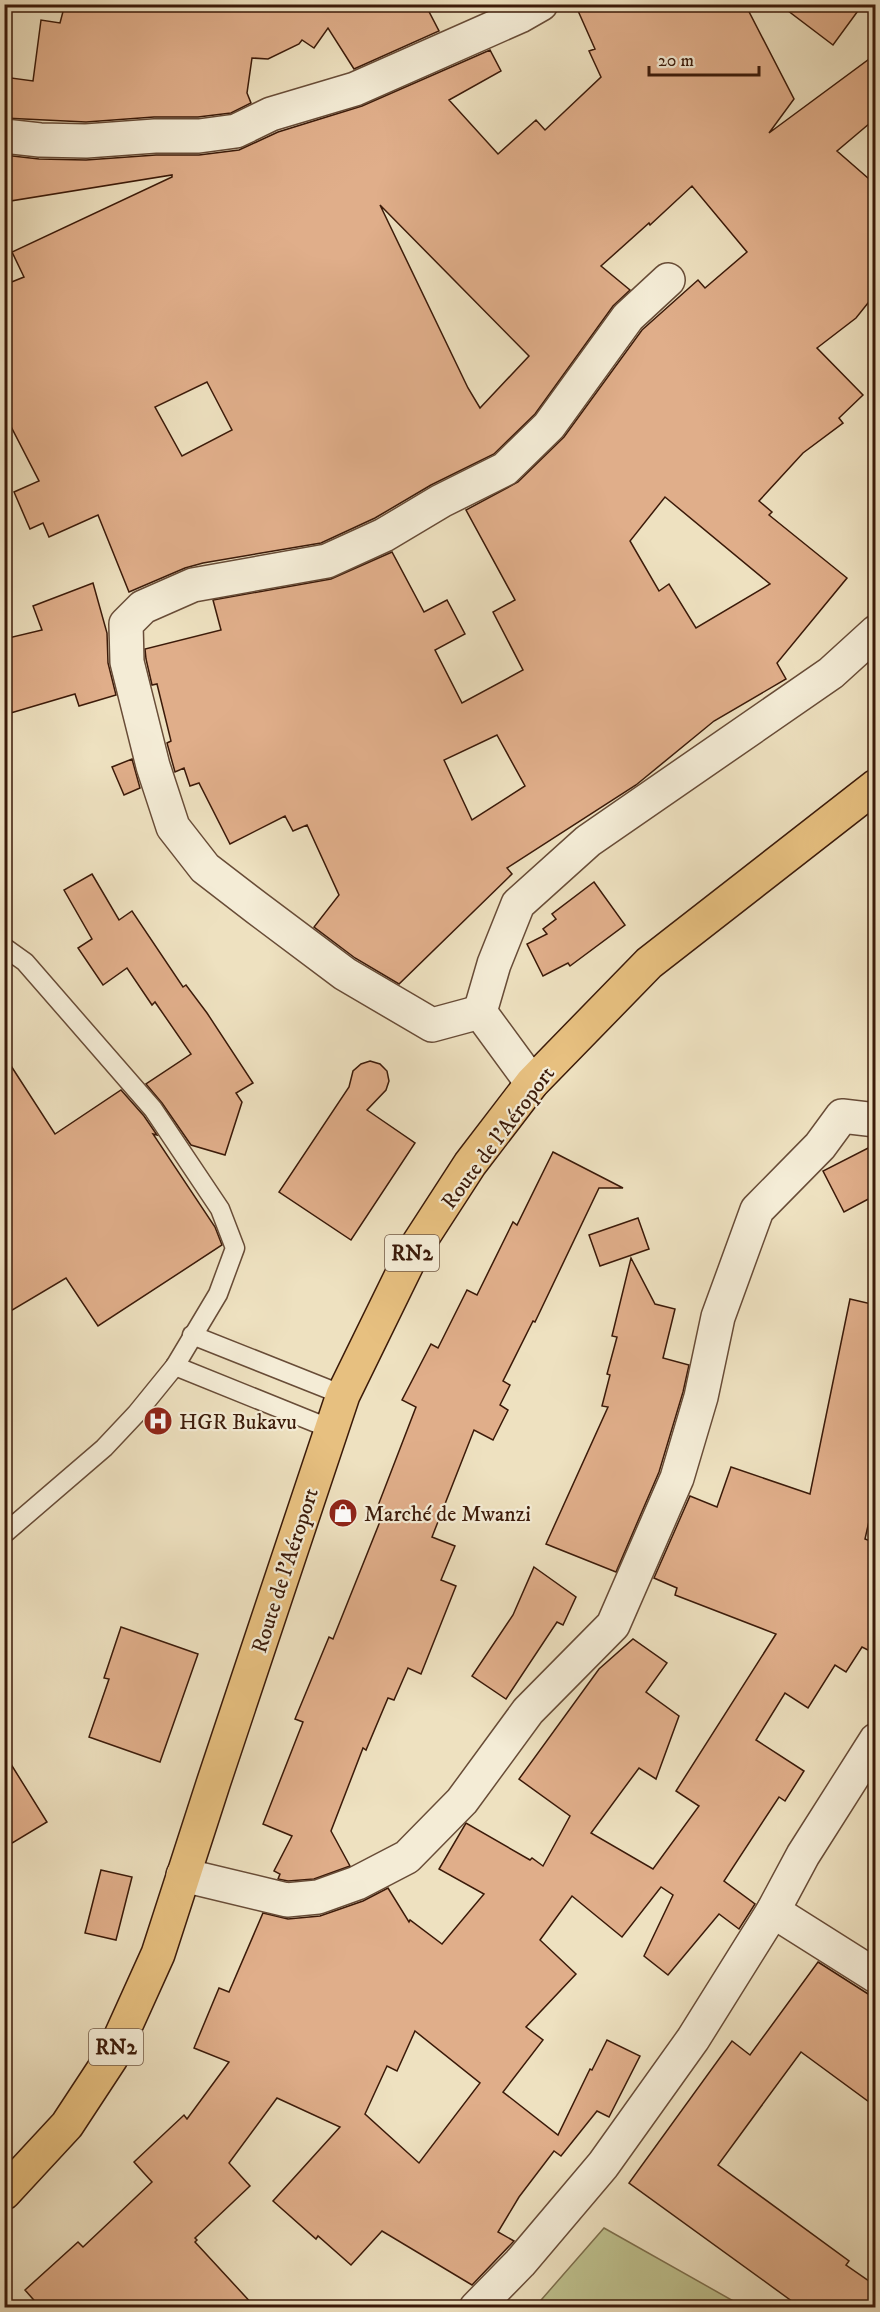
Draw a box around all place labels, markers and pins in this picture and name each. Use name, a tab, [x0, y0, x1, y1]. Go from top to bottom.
hospital icon: HGR Bukavu	[142, 1405, 174, 1437]
place label: HGR Bukavu	[179, 1409, 297, 1436]
shop icon: Marché de Mwanzi	[327, 1497, 359, 1529]
place label: Marché de Mwanzi	[364, 1501, 531, 1528]

